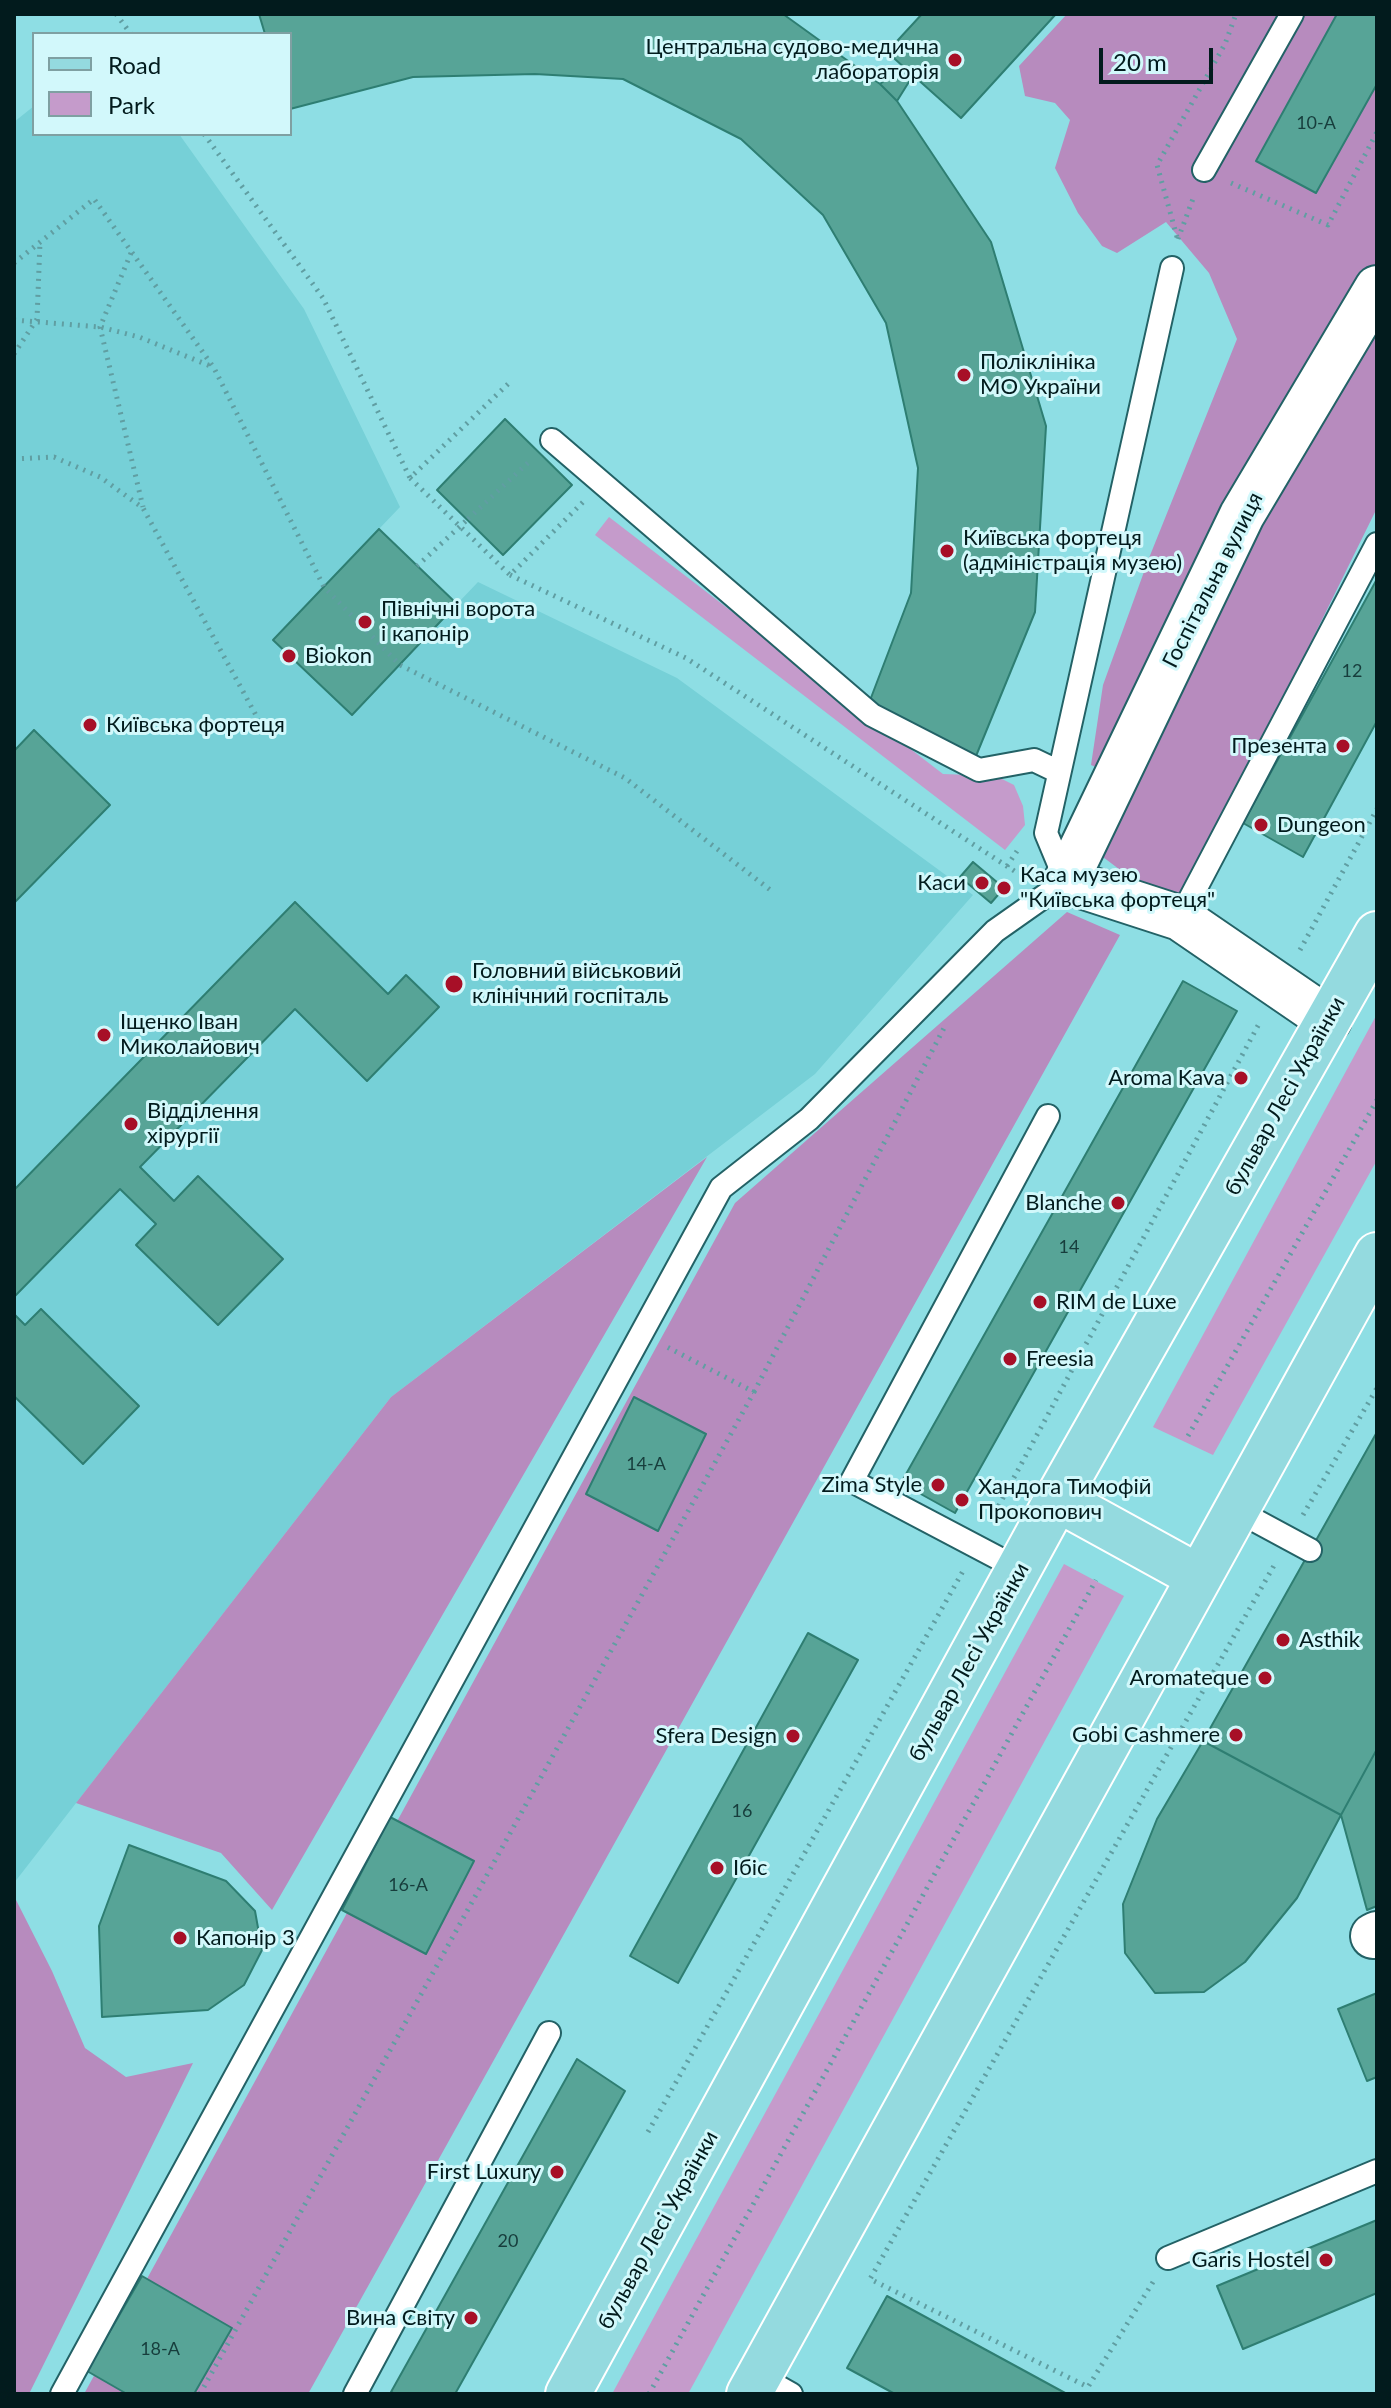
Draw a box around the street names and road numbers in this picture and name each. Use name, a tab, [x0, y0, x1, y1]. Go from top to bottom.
street label: Госпітальна вулиця	[1157, 488, 1269, 672]
street label: бульвар Лесі Українки	[1219, 992, 1351, 1200]
street label: бульвар Лесі Українки	[903, 1558, 1035, 1766]
street label: бульвар Лесі Українки	[592, 2126, 724, 2334]

